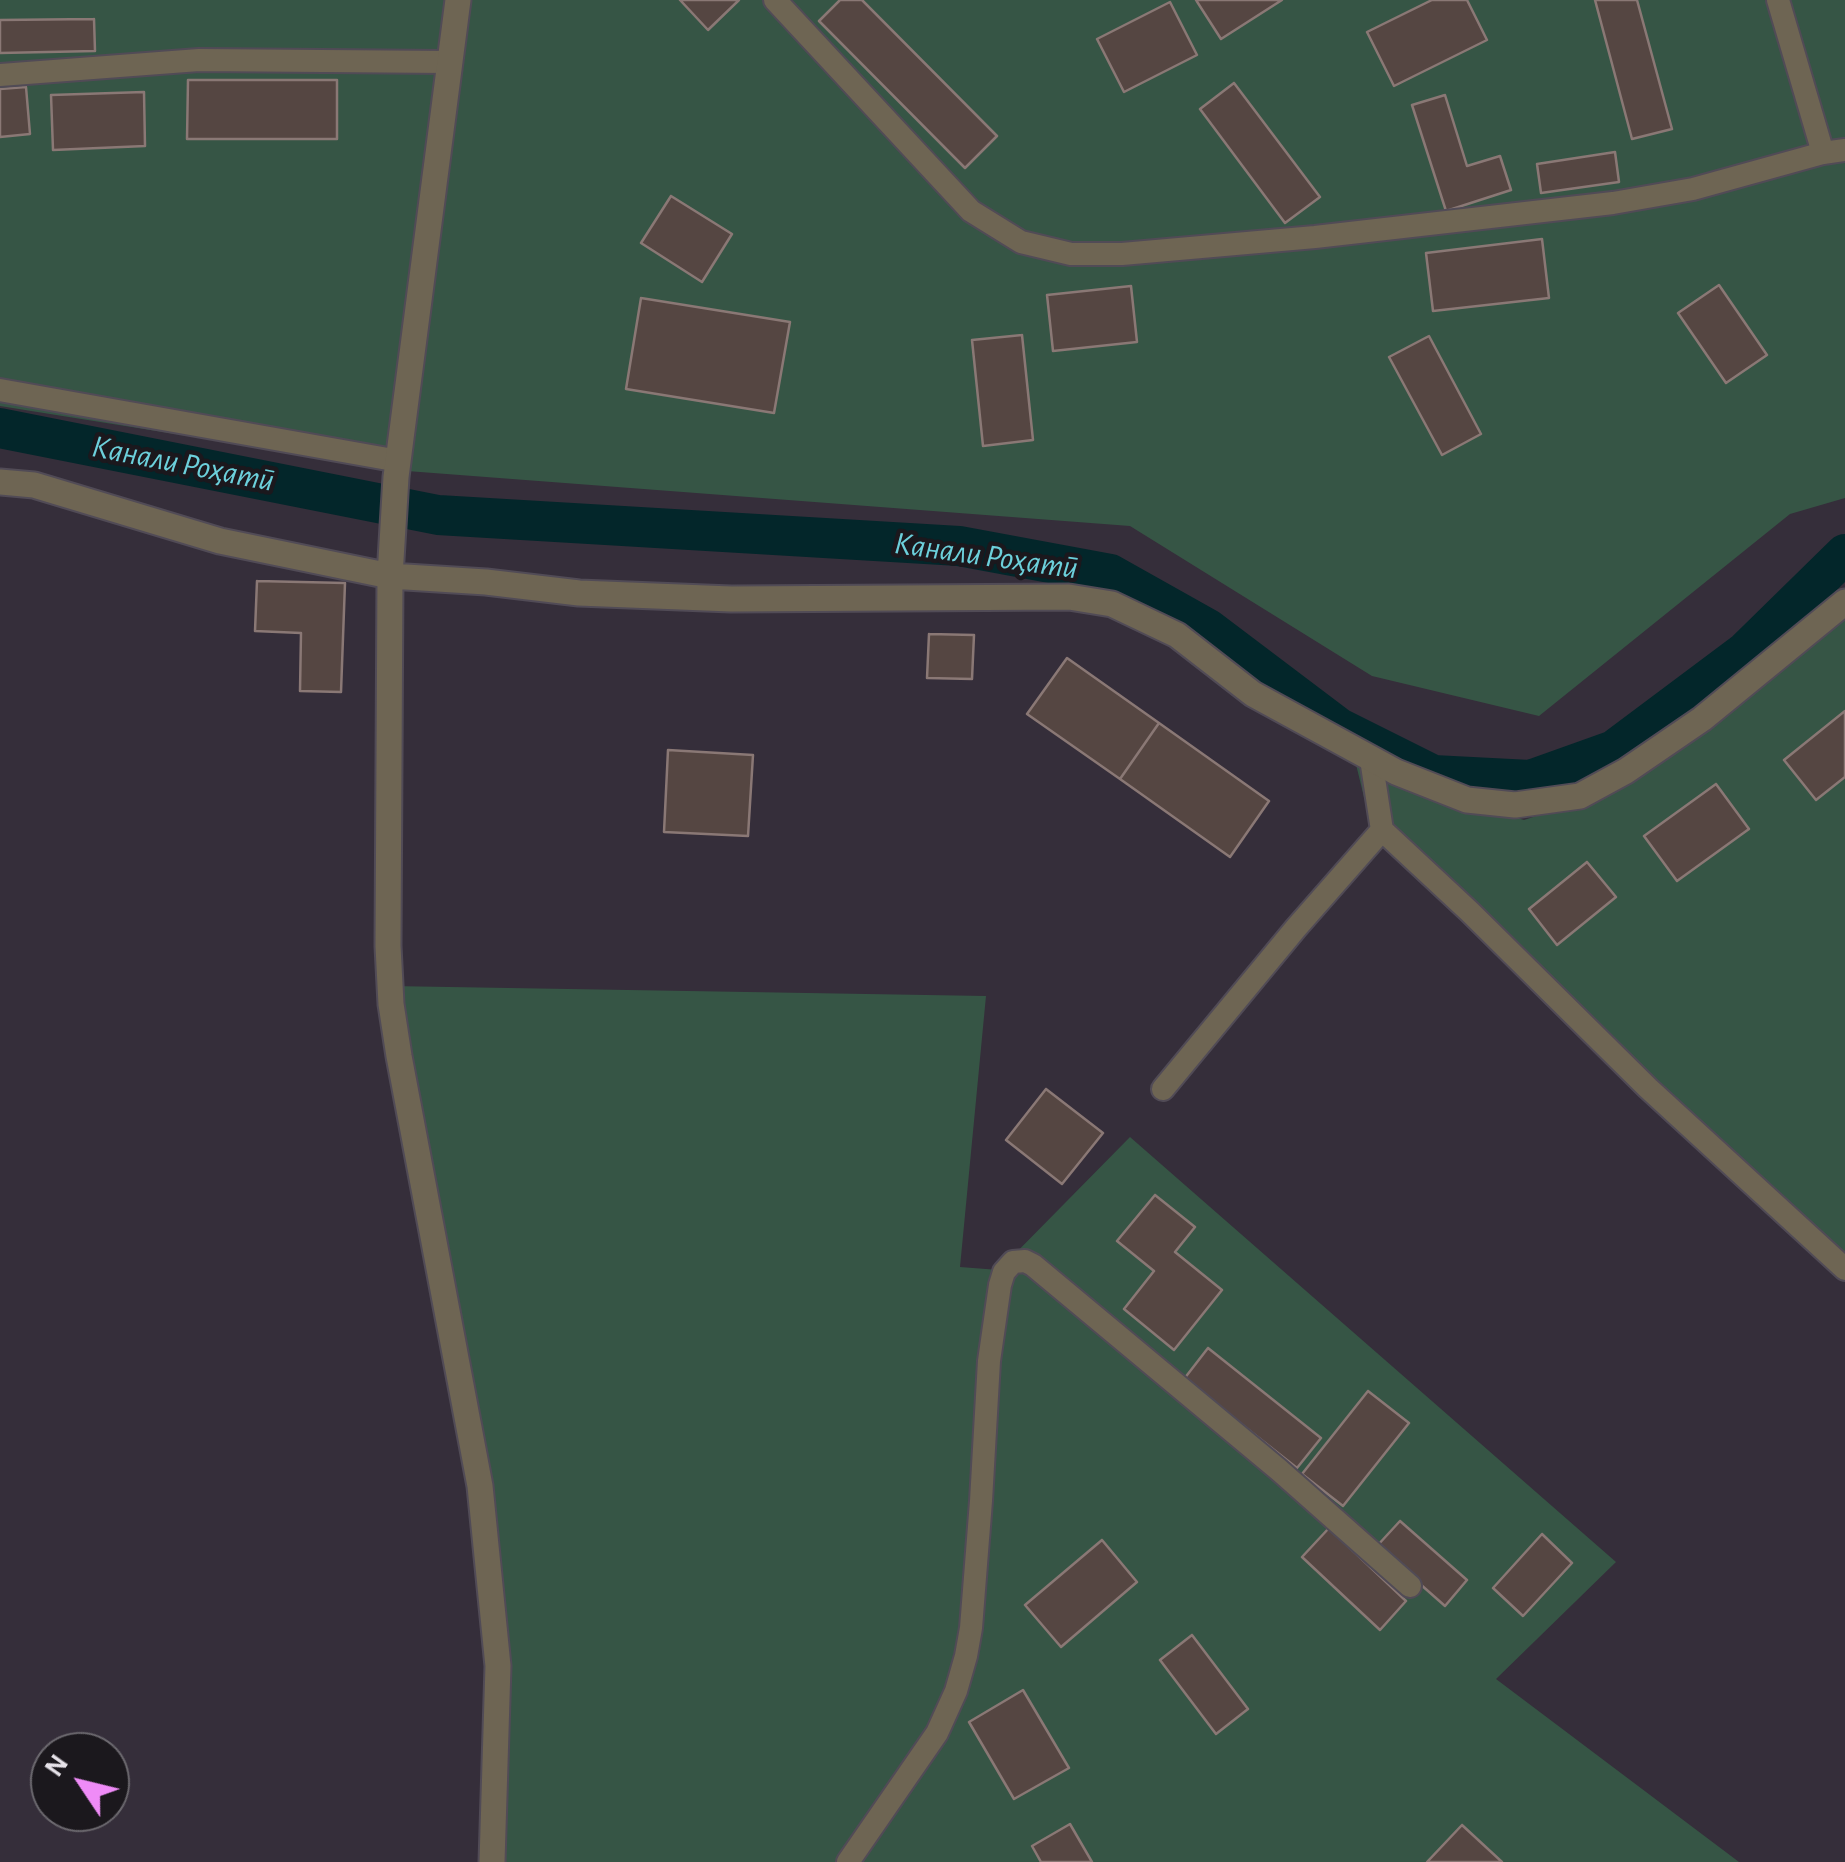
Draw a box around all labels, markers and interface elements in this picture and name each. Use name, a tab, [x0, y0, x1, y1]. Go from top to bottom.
water label: Канали Роҳатӣ	[89, 428, 277, 500]
water label: Канали Роҳатӣ	[892, 524, 1080, 588]
north arrow	[30, 1732, 130, 1832]
text: N	[40, 1750, 74, 1782]

